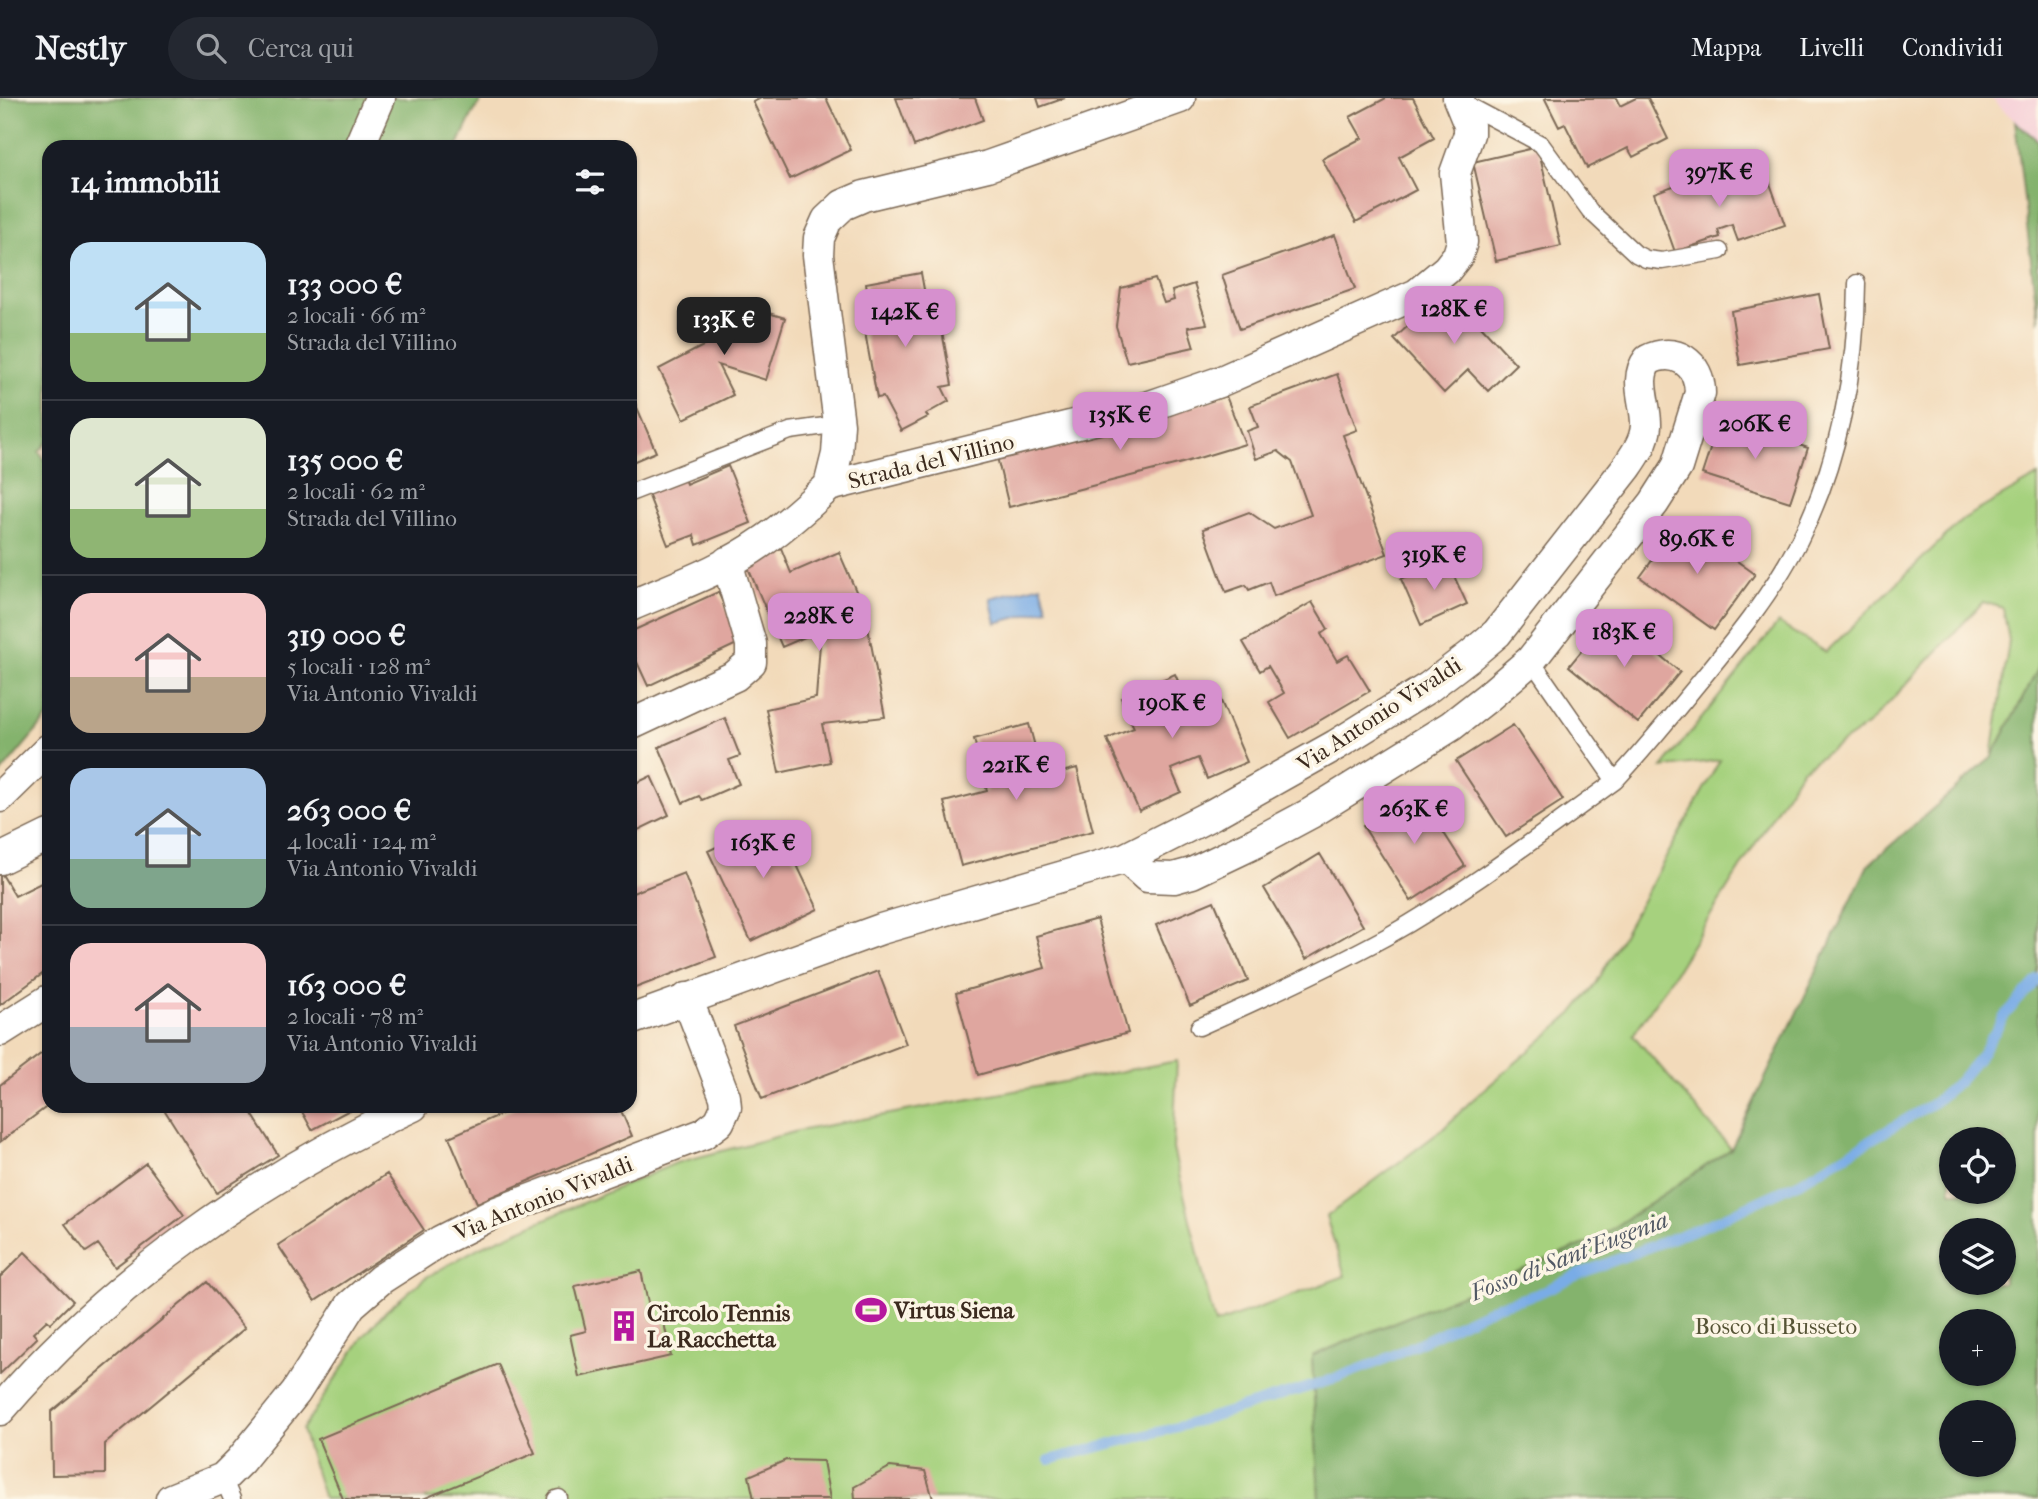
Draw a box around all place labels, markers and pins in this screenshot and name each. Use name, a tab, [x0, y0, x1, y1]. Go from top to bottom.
pin: 397K €	[1662, 150, 1776, 209]
pin: 128K €	[1397, 286, 1511, 346]
pin: 142K €	[848, 289, 962, 349]
pin: 133K €	[667, 298, 781, 357]
pin: 135K €	[1063, 392, 1177, 452]
pin: 206K €	[1698, 402, 1812, 461]
pin: 89.6K €	[1632, 517, 1762, 576]
pin: 319K €	[1377, 532, 1491, 592]
pin: 228K €	[762, 594, 876, 653]
pin: 183K €	[1567, 610, 1681, 669]
pin: 190K €	[1115, 680, 1229, 740]
pin: 221K €	[959, 742, 1073, 802]
pin: 263K €	[1357, 786, 1471, 846]
pin: 163K €	[706, 820, 820, 880]
sports icon: Virtus Siena	[854, 1293, 888, 1327]
place label: Virtus Siena	[893, 1297, 1015, 1324]
place label: Circolo Tennis La Racchetta	[647, 1300, 791, 1353]
building icon: Circolo Tennis La Racchetta	[607, 1309, 641, 1343]

